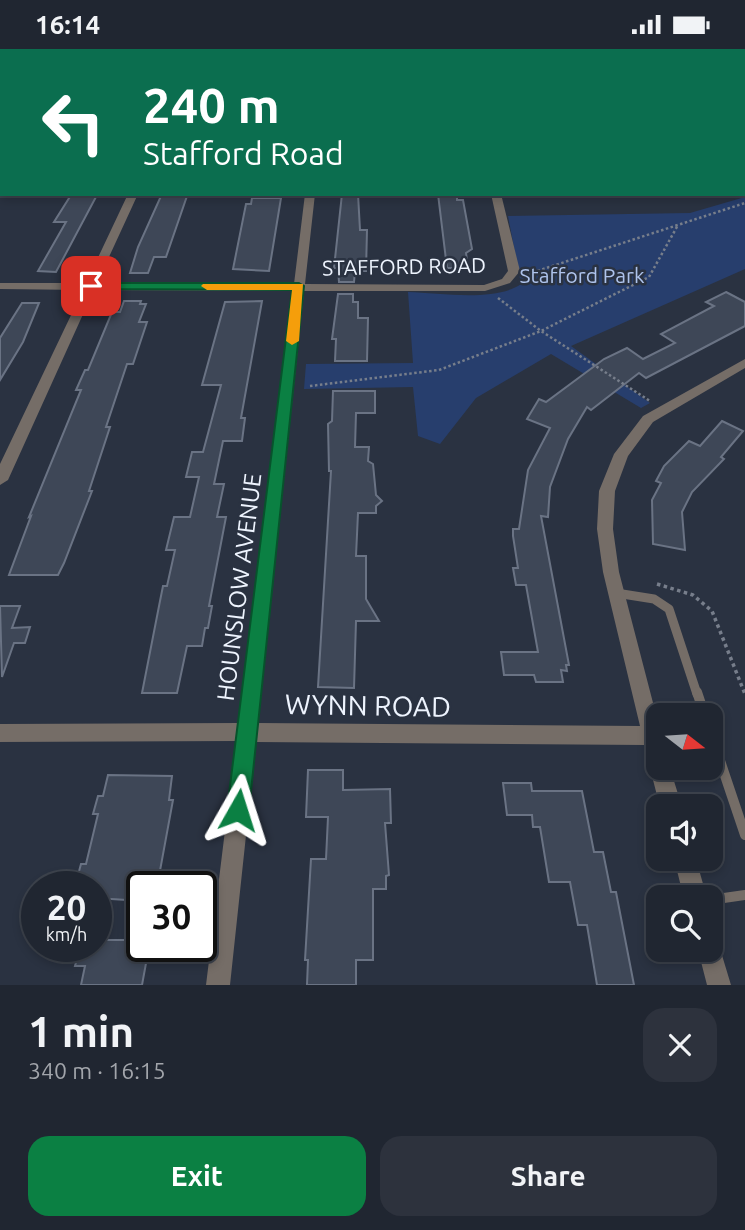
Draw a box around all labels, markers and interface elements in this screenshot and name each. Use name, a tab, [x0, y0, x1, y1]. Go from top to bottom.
text: 16:14	[35, 10, 100, 39]
icon: left	[28, 77, 119, 168]
text: 240 m	[143, 77, 280, 132]
text: Stafford Road	[143, 135, 344, 171]
street label: STAFFORD ROAD	[322, 253, 486, 279]
pin	[61, 256, 121, 316]
park label: Stafford Park	[519, 263, 645, 287]
icon: arrive	[72, 267, 110, 305]
street label: HOUNSLOW AVENUE	[212, 472, 266, 702]
street label: WYNN ROAD	[285, 688, 451, 722]
north arrow	[646, 703, 723, 781]
map controls	[646, 703, 723, 962]
position arrow	[201, 773, 275, 847]
button: sound	[646, 794, 723, 871]
speed limit sign: 30	[126, 871, 217, 962]
button: search	[646, 885, 723, 962]
text: 20	[47, 887, 86, 927]
text: km/h	[46, 924, 87, 944]
text: 1 min	[28, 1008, 134, 1055]
button: close	[643, 1008, 717, 1082]
text: 340 m · 16:15	[28, 1058, 166, 1083]
button: Exit	[28, 1136, 366, 1216]
button: Share	[380, 1136, 717, 1216]

